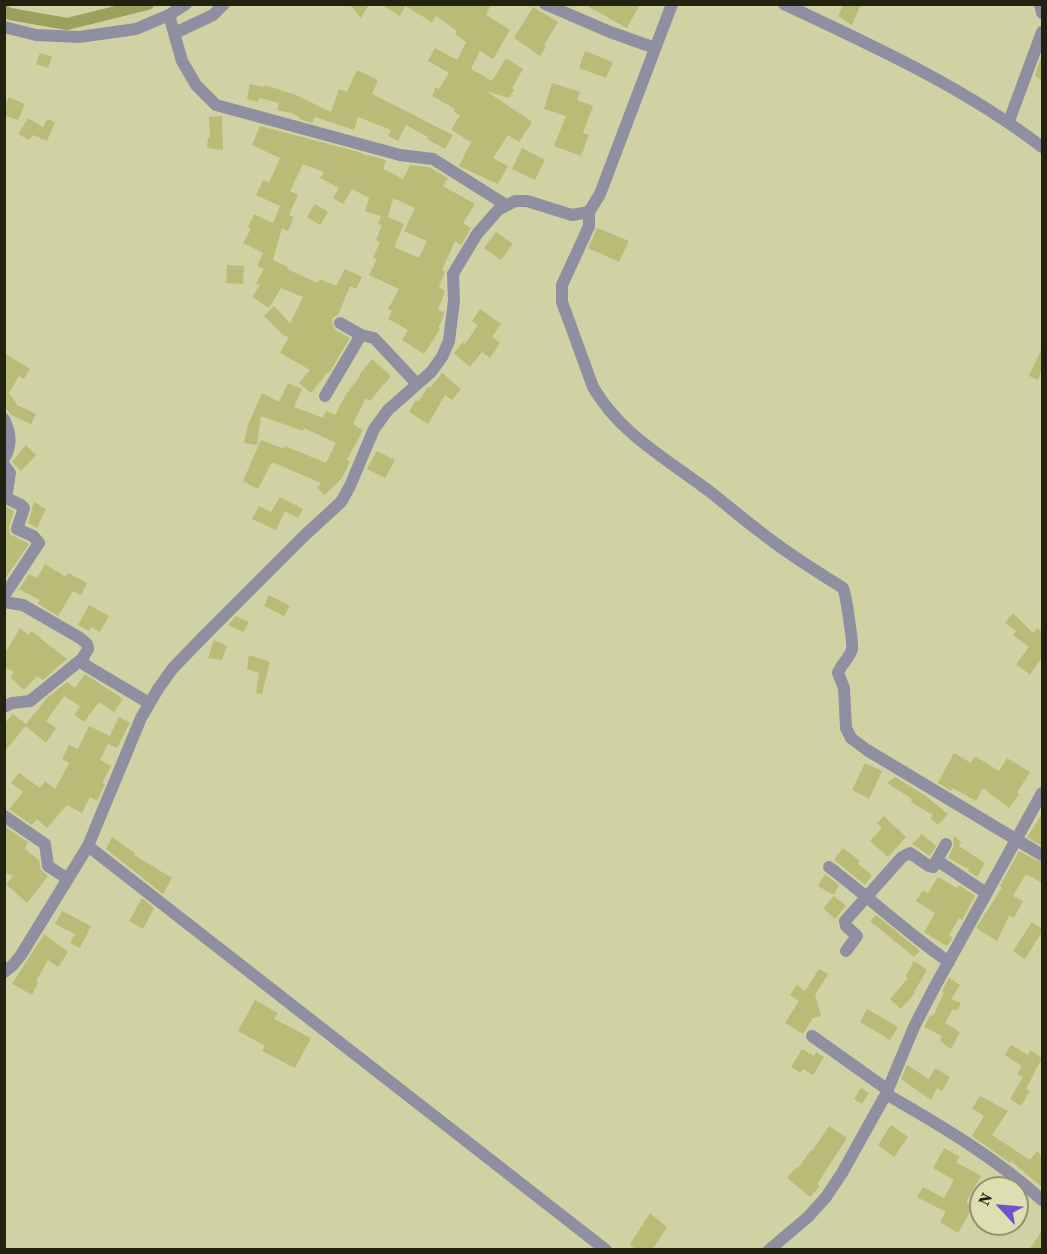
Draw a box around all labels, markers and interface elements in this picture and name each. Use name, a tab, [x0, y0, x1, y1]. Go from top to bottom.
north arrow	[969, 1176, 1029, 1236]
text: N	[972, 1189, 997, 1209]

